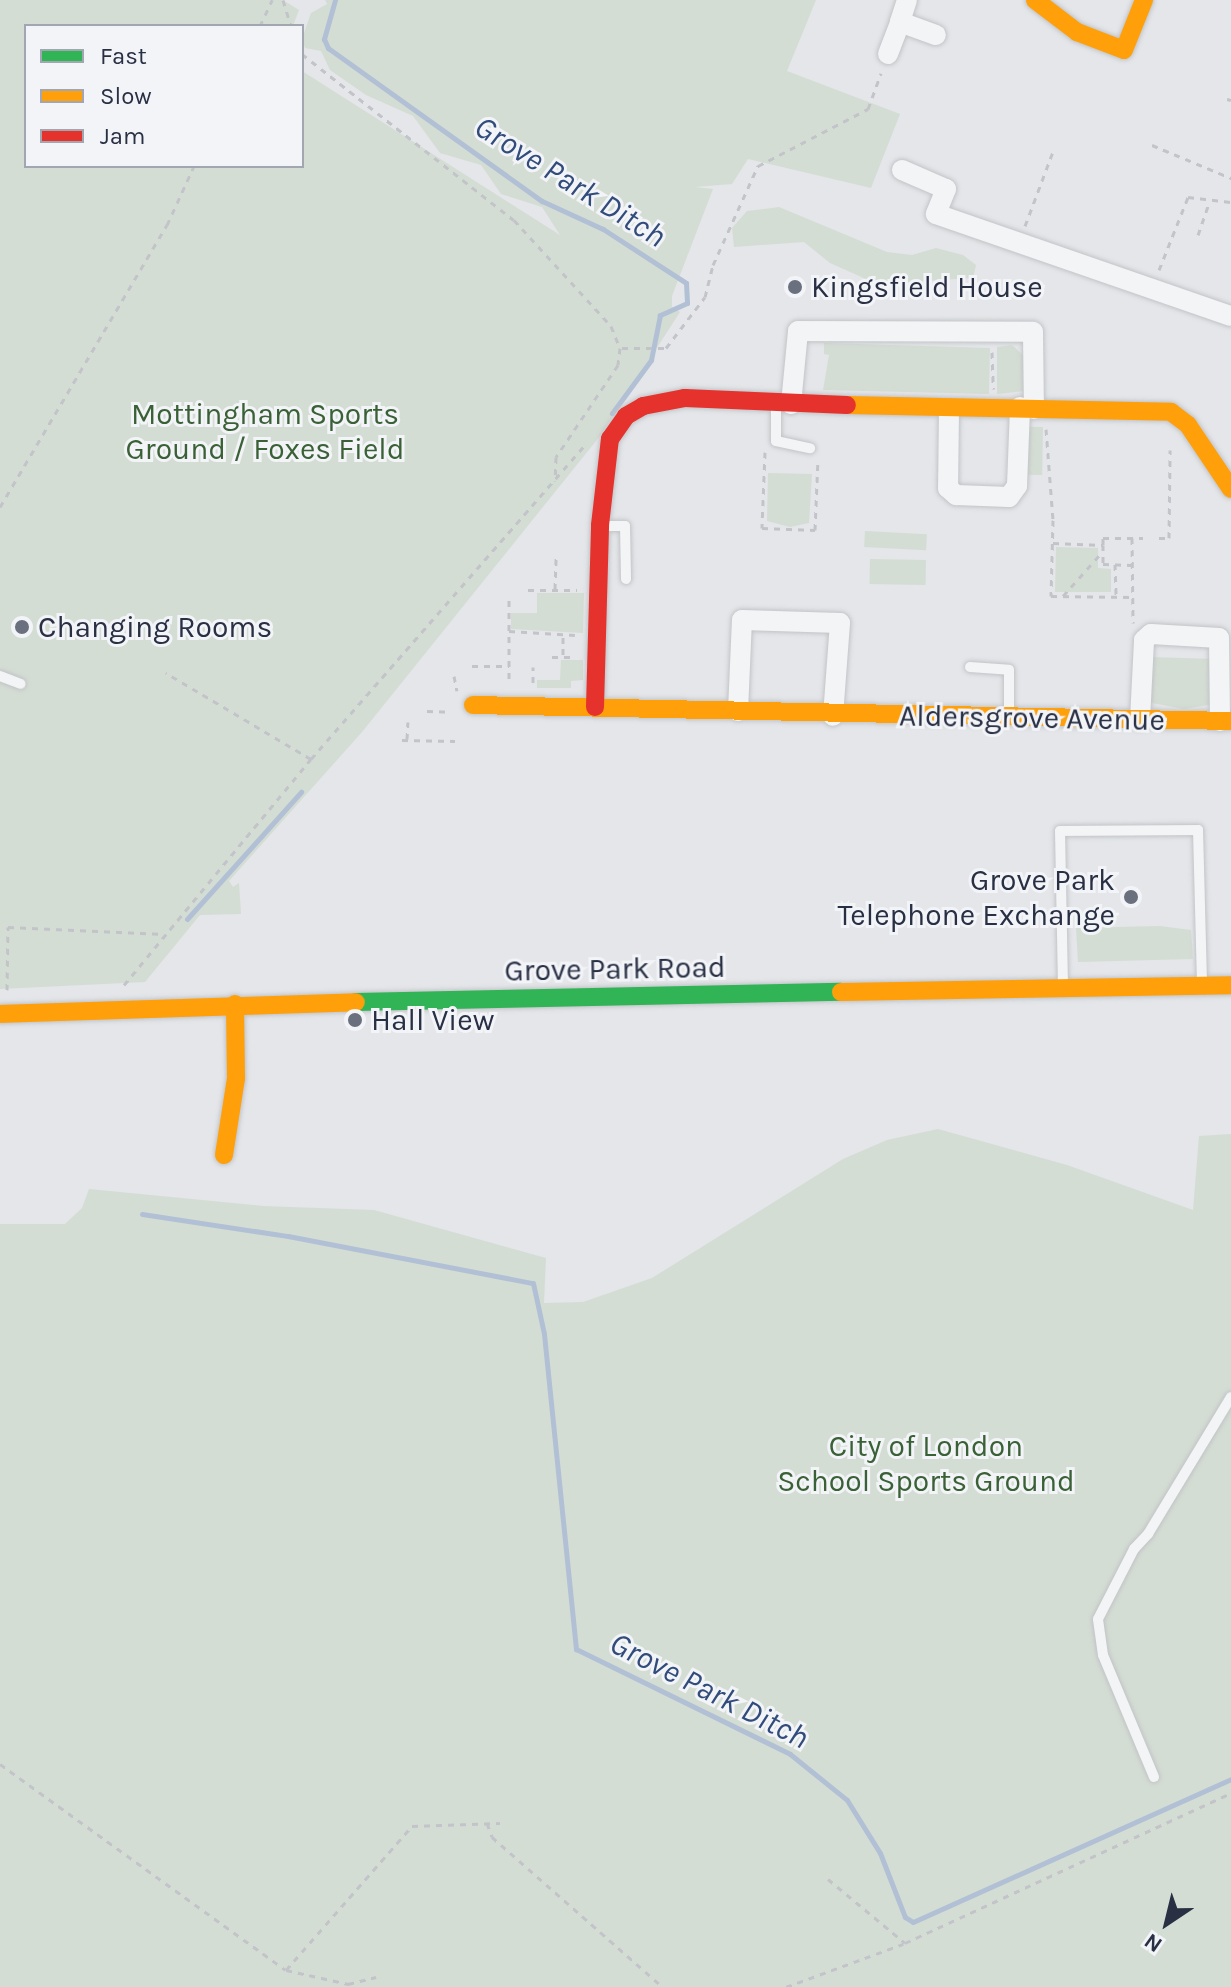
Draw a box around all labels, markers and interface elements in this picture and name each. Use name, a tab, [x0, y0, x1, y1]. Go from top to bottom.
legend	[24, 24, 304, 168]
text: Fast	[100, 42, 147, 70]
text: Slow	[100, 82, 152, 110]
water label: Grove Park Ditch	[467, 108, 673, 256]
text: Jam	[100, 122, 145, 150]
place label: Kingsfield House	[811, 269, 1043, 305]
marker: Kingsfield House	[786, 278, 804, 296]
park label: Mottingham Sports Ground / Foxes Field	[126, 396, 404, 466]
place label: Changing Rooms	[38, 609, 272, 645]
marker: Changing Rooms	[13, 618, 31, 636]
street label: Aldersgrove Avenue	[899, 698, 1165, 738]
place label: Grove Park Telephone Exchange	[838, 862, 1115, 932]
marker: Grove Park Telephone Exchange	[1122, 888, 1140, 906]
street label: Grove Park Road	[504, 949, 726, 989]
place label: Hall View	[371, 1002, 494, 1038]
marker: Hall View	[346, 1011, 364, 1029]
park label: City of London School Sports Ground	[777, 1428, 1075, 1498]
water label: Grove Park Ditch	[603, 1624, 815, 1758]
north arrow	[1127, 1883, 1207, 1963]
text: N	[1139, 1927, 1167, 1958]

